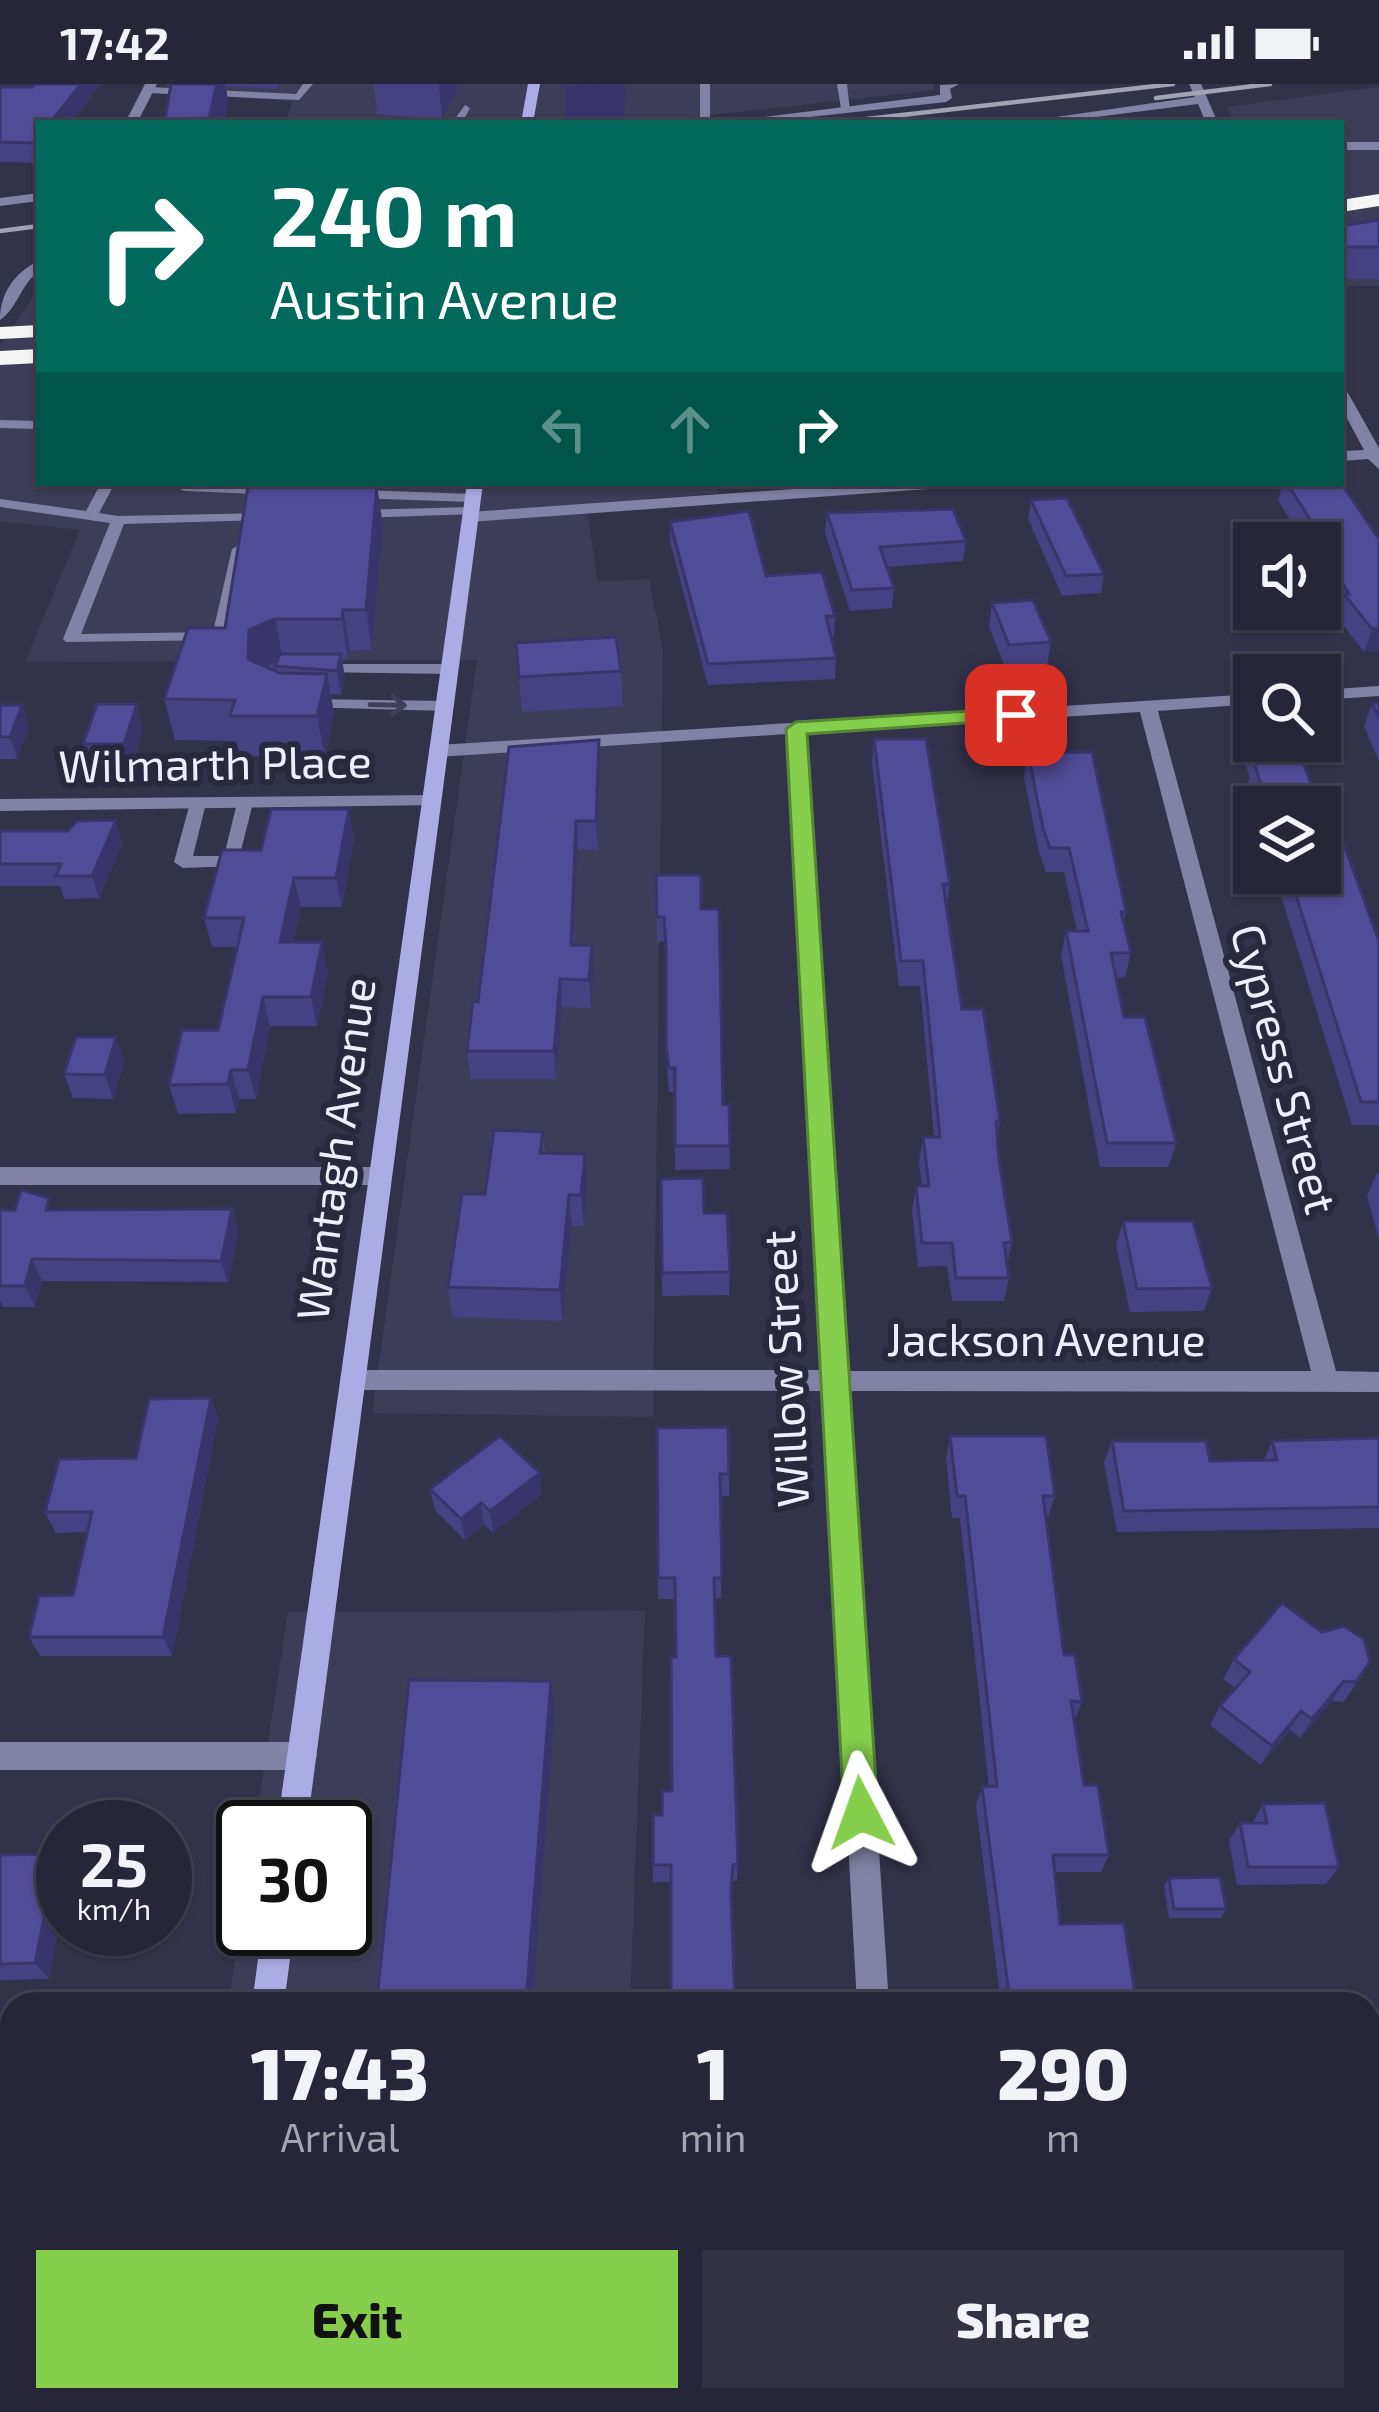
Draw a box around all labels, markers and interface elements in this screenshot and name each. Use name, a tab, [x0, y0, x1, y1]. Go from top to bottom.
text: 17:42	[60, 15, 170, 69]
text: 240 m	[270, 163, 517, 264]
icon: right	[72, 168, 228, 324]
text: Austin Avenue	[270, 265, 619, 330]
icon: left	[531, 396, 597, 462]
icon: ahead	[657, 396, 723, 462]
icon: right	[783, 396, 849, 462]
map controls	[1233, 522, 1341, 894]
button: sound	[1233, 522, 1341, 630]
button: search	[1233, 654, 1341, 762]
pin	[965, 664, 1067, 766]
icon: arrive	[983, 682, 1049, 748]
one-way arrow	[368, 694, 407, 716]
street label: Wilmarth Place	[58, 732, 372, 792]
button: layers	[1233, 786, 1341, 894]
street label: Cypress Street	[1221, 918, 1351, 1219]
street label: Wantagh Avenue	[283, 974, 385, 1324]
street label: Willow Street	[750, 1229, 818, 1509]
street label: Jackson Avenue	[886, 1311, 1206, 1365]
position arrow	[798, 1750, 924, 1876]
speed limit sign: 30	[216, 1800, 372, 1956]
text: 25	[80, 1827, 148, 1899]
text: km/h	[77, 1890, 151, 1926]
text: 17:43	[251, 2028, 429, 2114]
text: 1	[697, 2028, 729, 2114]
text: 290	[997, 2028, 1129, 2114]
text: Arrival	[281, 2113, 399, 2160]
text: min	[680, 2113, 746, 2160]
text: m	[1046, 2113, 1080, 2160]
button: Exit	[36, 2250, 678, 2388]
button: Share	[702, 2250, 1344, 2388]

